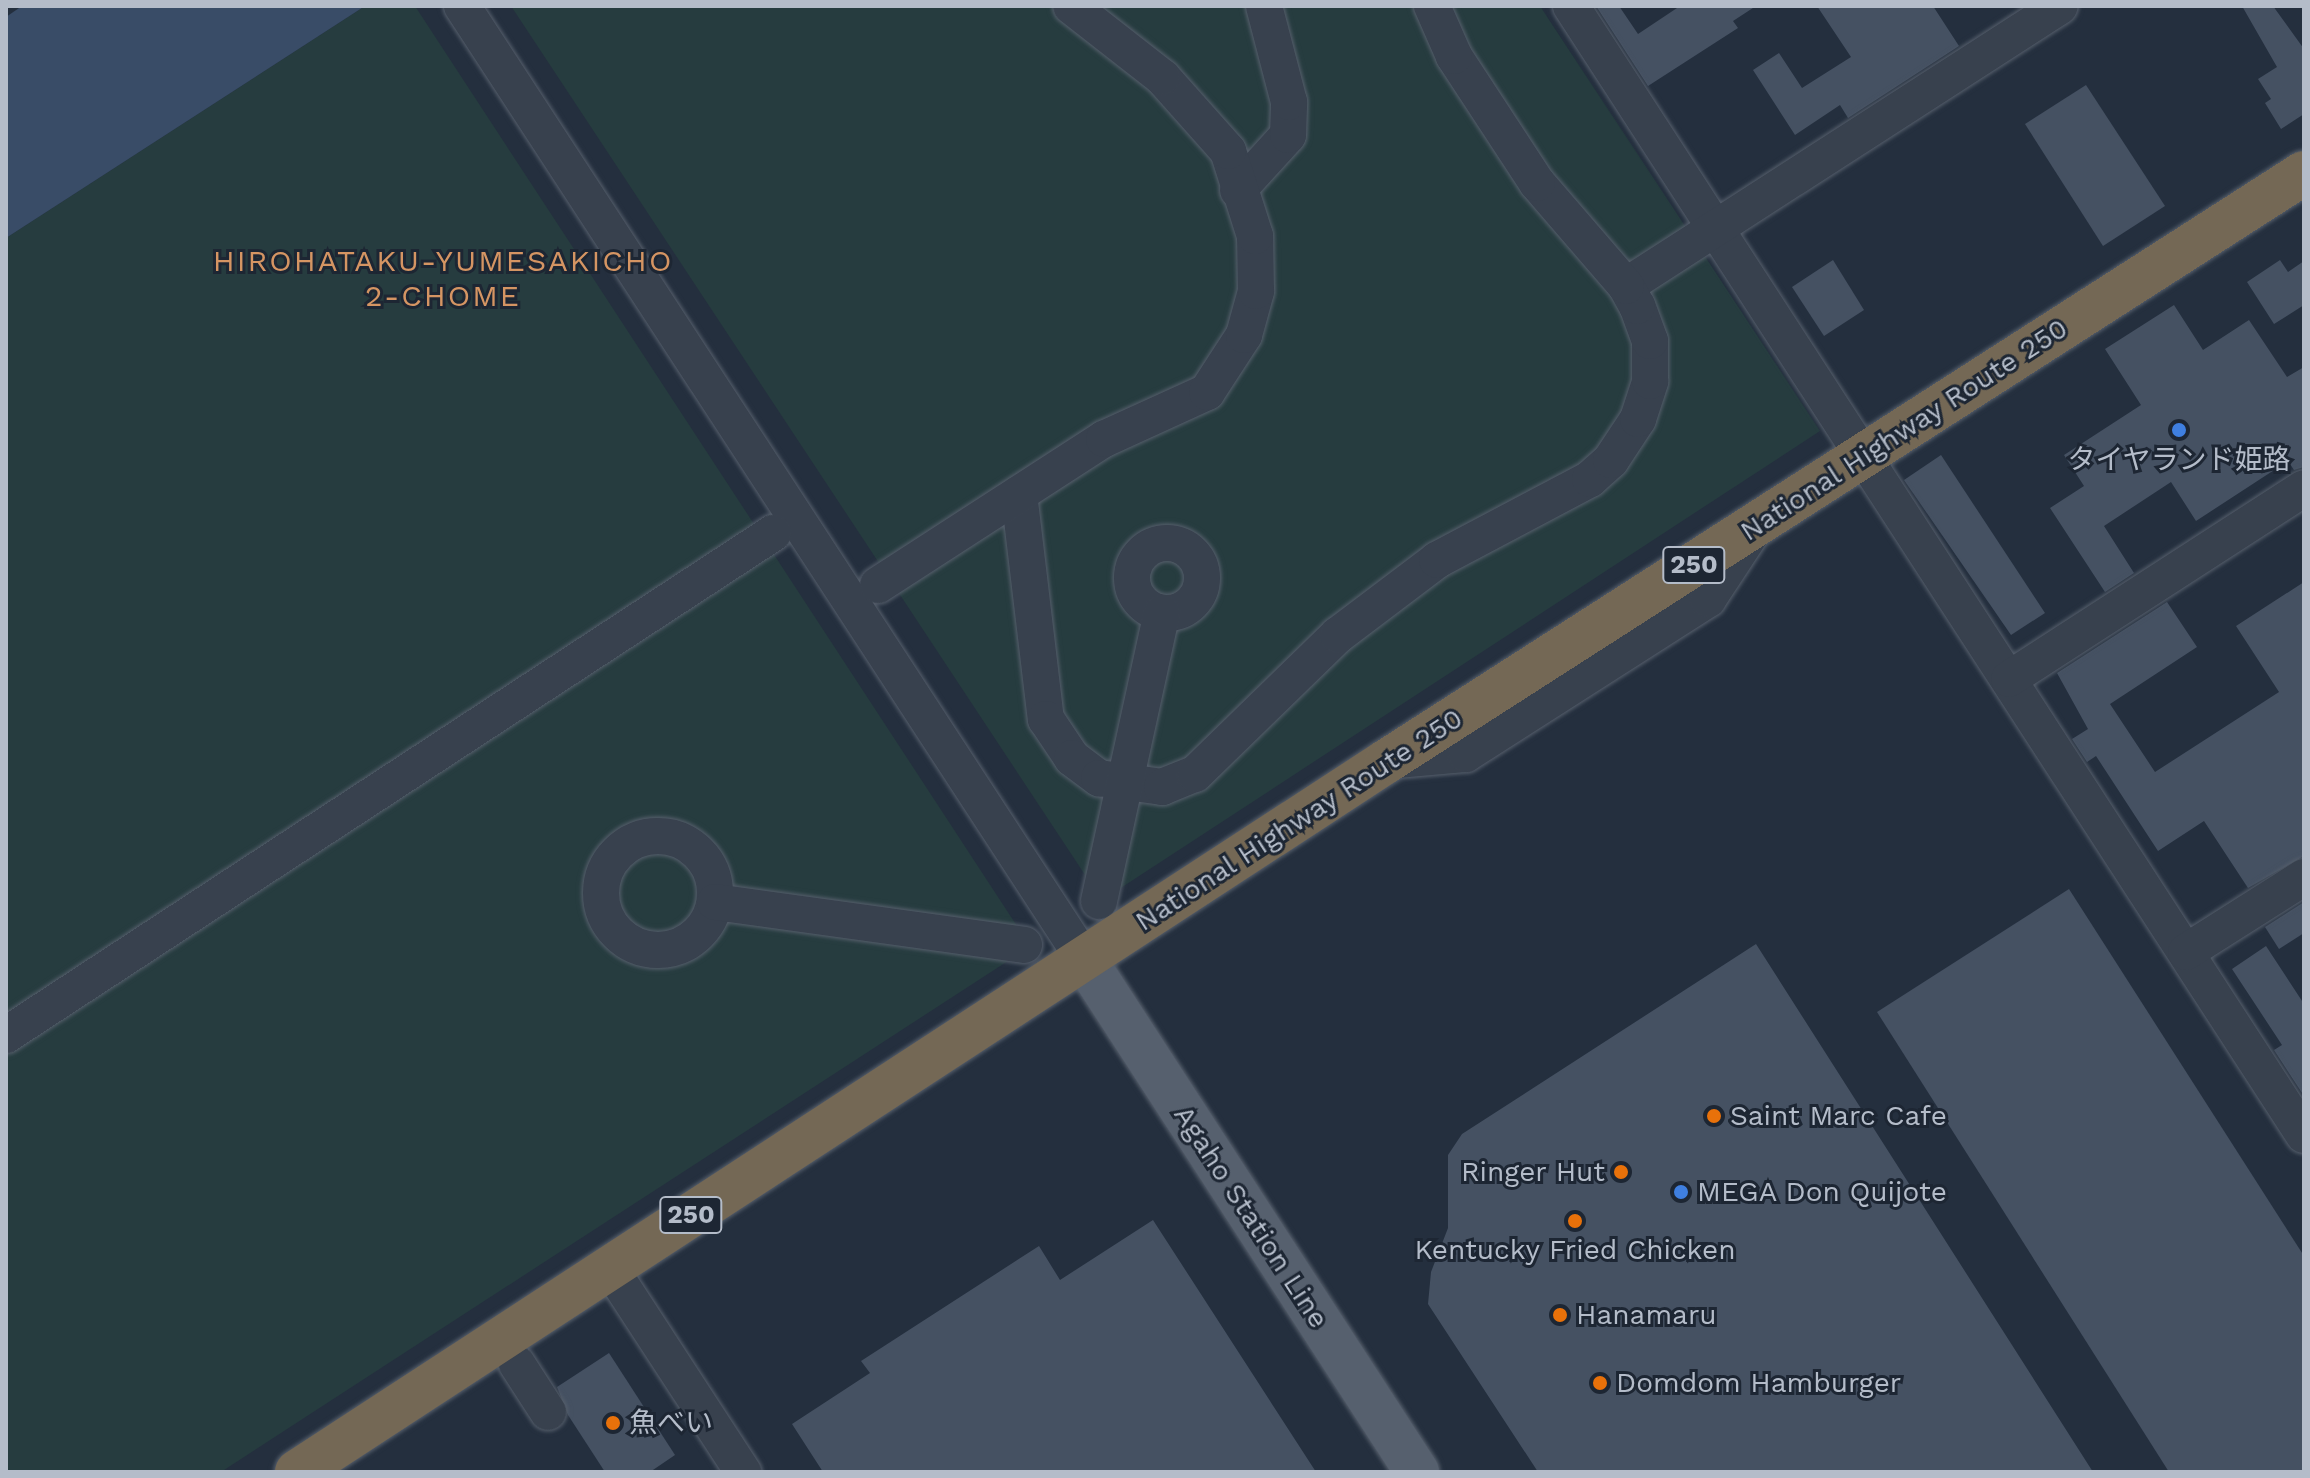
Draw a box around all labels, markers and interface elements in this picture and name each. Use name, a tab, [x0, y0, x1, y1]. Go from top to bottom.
district label: HIROHATAKU-YUMESAKICHO 2-CHOME	[213, 243, 673, 314]
street label: National Highway Route 250	[1734, 311, 2074, 549]
marker: タイヤランド姫路	[2170, 421, 2188, 439]
place label: タイヤランド姫路	[2067, 443, 2291, 477]
road number: 250	[1662, 543, 1726, 587]
street label: National Highway Route 250	[1129, 701, 1469, 939]
street label: Agaho Station Line	[1167, 1099, 1335, 1335]
place label: Saint Marc Cafe	[1730, 1099, 1947, 1133]
marker: Saint Marc Cafe	[1705, 1107, 1723, 1125]
place label: Ringer Hut	[1460, 1155, 1605, 1189]
marker: Ringer Hut	[1612, 1163, 1630, 1181]
place label: MEGA Don Quijote	[1697, 1175, 1948, 1209]
marker: MEGA Don Quijote	[1672, 1183, 1690, 1201]
road number: 250	[659, 1193, 723, 1237]
marker: Kentucky Fried Chicken	[1566, 1212, 1584, 1230]
place label: Kentucky Fried Chicken	[1414, 1233, 1736, 1267]
place label: Hanamaru	[1576, 1298, 1717, 1332]
marker: Hanamaru	[1551, 1306, 1569, 1324]
place label: Domdom Hamburger	[1616, 1366, 1901, 1400]
marker: Domdom Hamburger	[1591, 1374, 1609, 1392]
place label: 魚べい	[629, 1406, 713, 1440]
marker: 魚べい	[604, 1414, 622, 1432]

